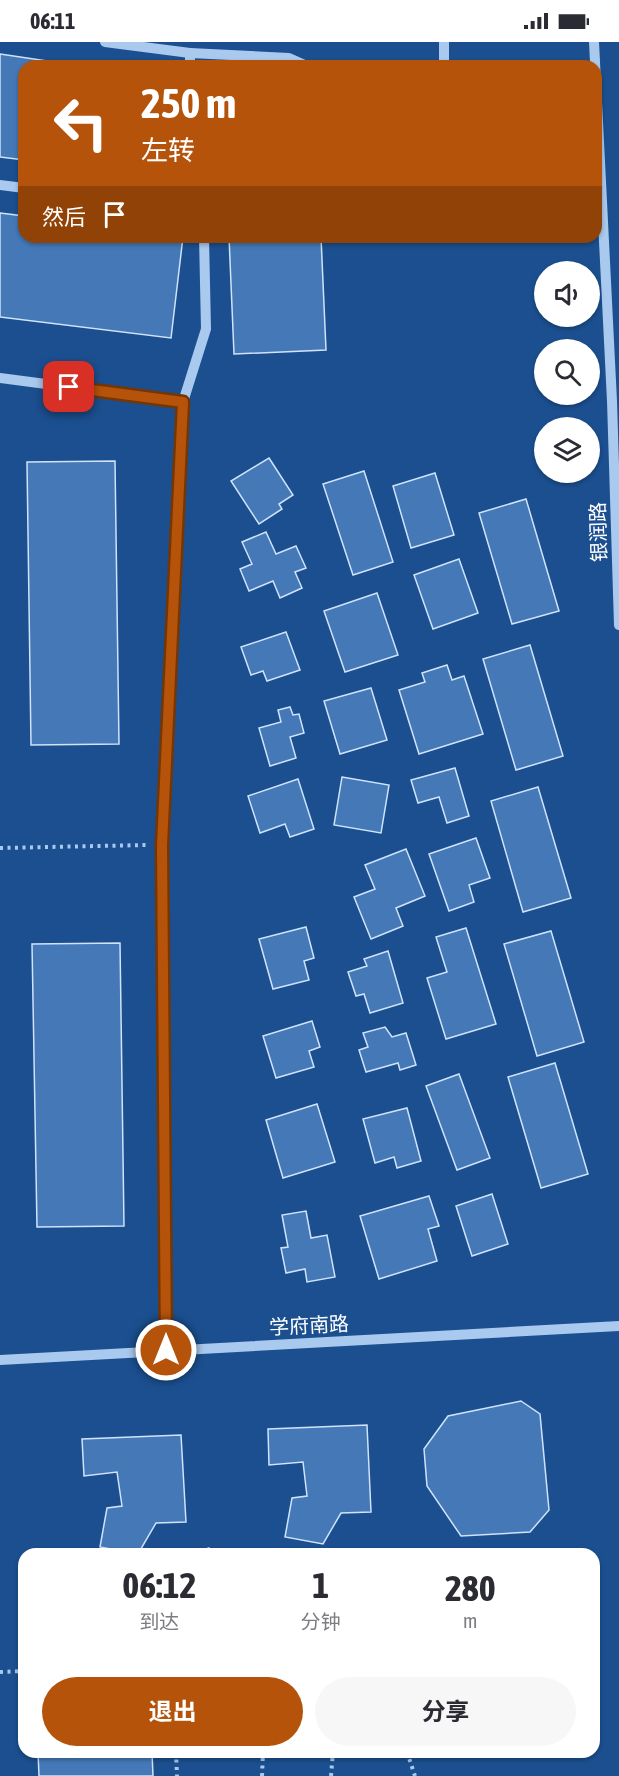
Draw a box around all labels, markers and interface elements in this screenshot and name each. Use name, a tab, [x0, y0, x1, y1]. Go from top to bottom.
text: 06:11	[30, 8, 75, 34]
text: 250 m	[141, 79, 236, 127]
icon: left	[42, 84, 120, 162]
text: 左转	[141, 135, 195, 166]
icon: arrive	[98, 198, 131, 231]
text: 然后	[42, 204, 86, 230]
map controls	[534, 261, 600, 483]
button: sound	[534, 261, 600, 327]
button: search	[534, 339, 600, 405]
pin	[43, 361, 94, 412]
icon: arrive	[52, 370, 85, 403]
button: layers	[534, 417, 600, 483]
street label: 银润路	[585, 502, 611, 562]
street label: 学府南路	[268, 1311, 350, 1339]
position arrow	[134, 1318, 198, 1382]
text: 06:12	[122, 1564, 196, 1606]
text: 1	[312, 1564, 329, 1606]
text: 280	[445, 1567, 496, 1609]
text: m	[463, 1609, 478, 1632]
text: 到达	[139, 1610, 179, 1633]
text: 分钟	[301, 1610, 341, 1633]
button: 退出	[42, 1677, 303, 1746]
button: 分享	[315, 1677, 576, 1746]

